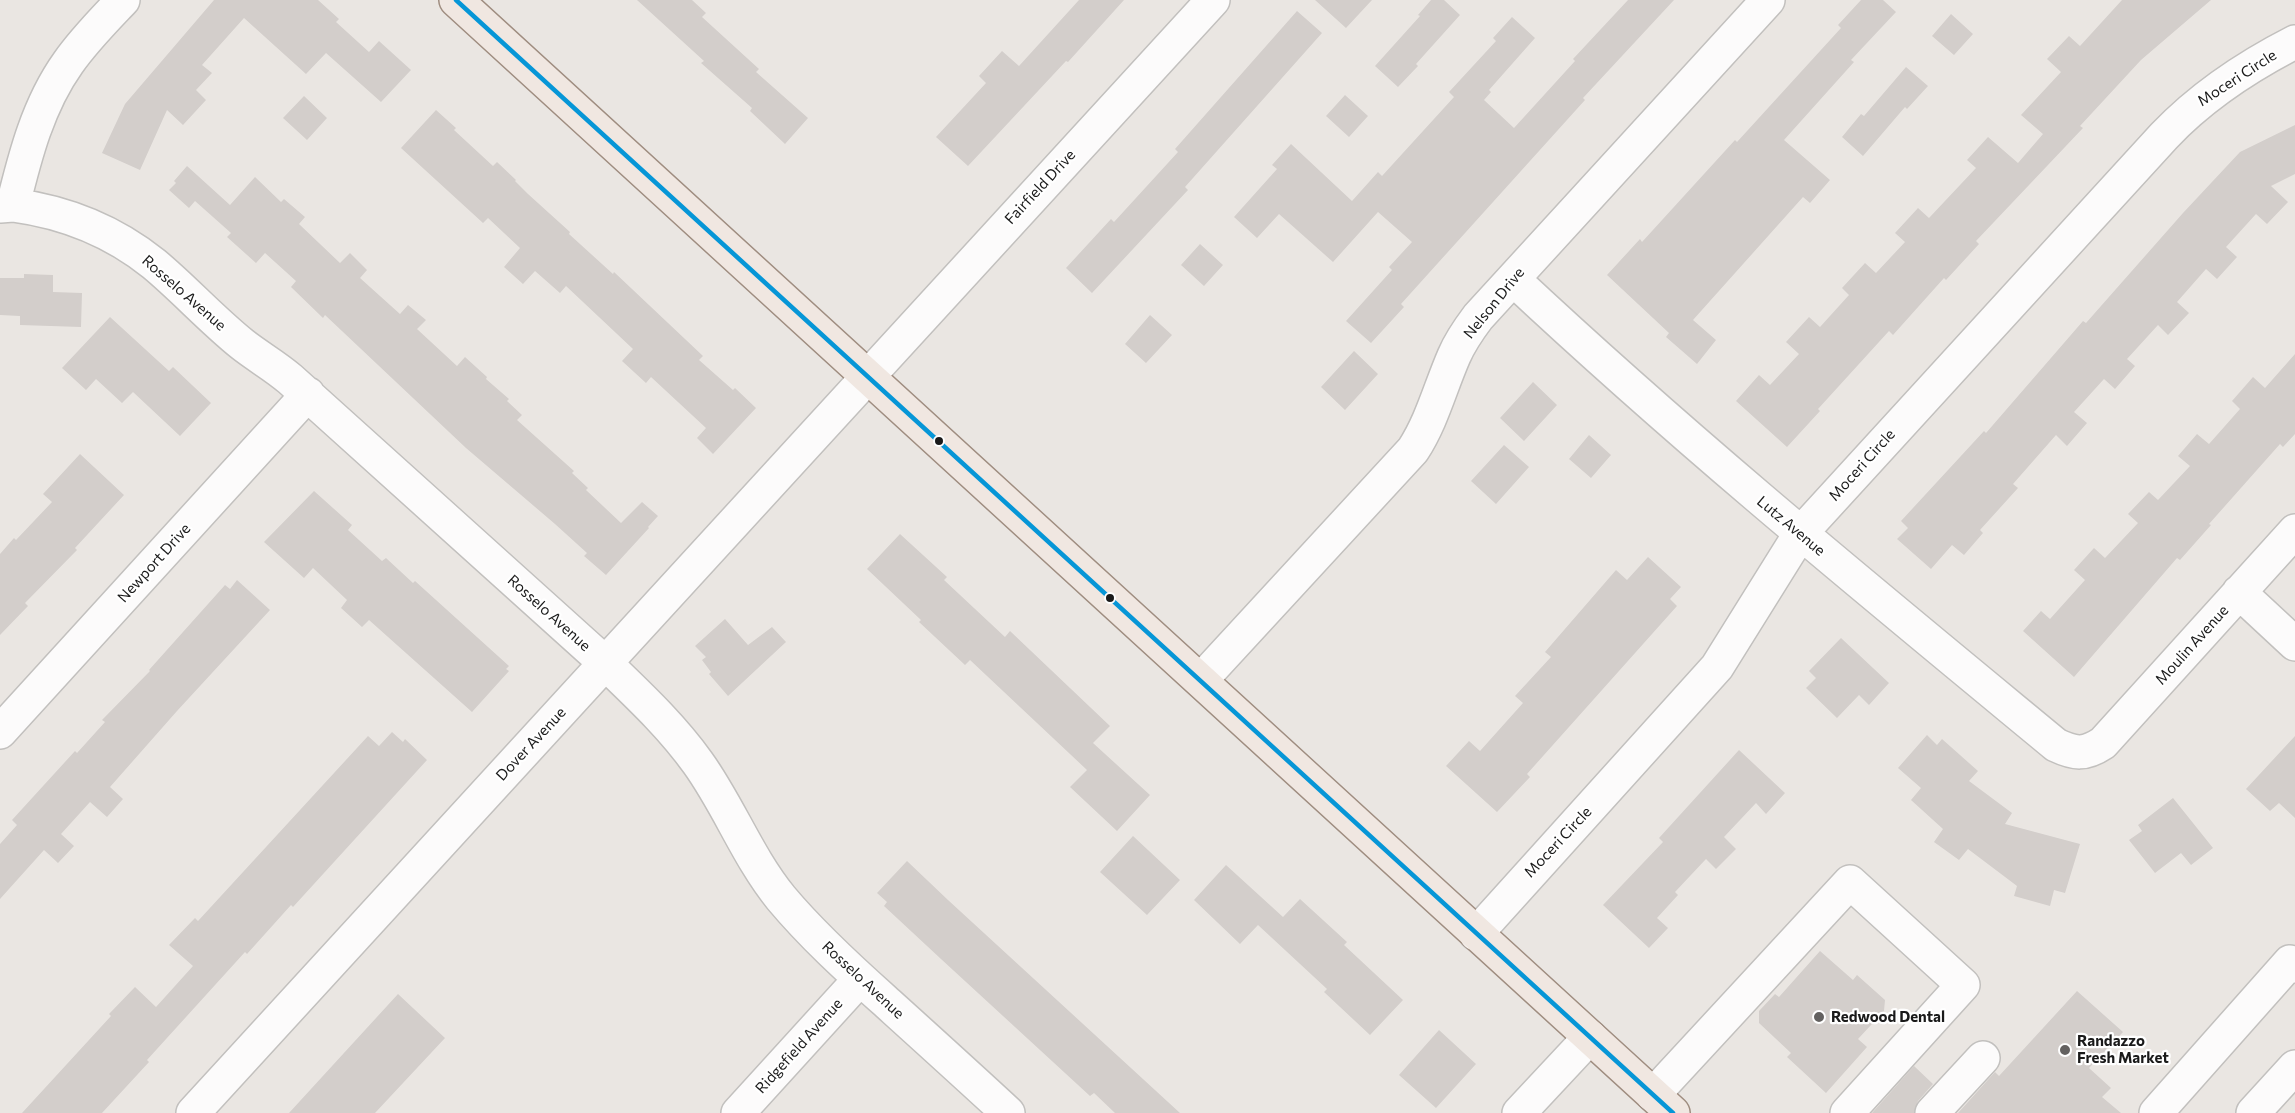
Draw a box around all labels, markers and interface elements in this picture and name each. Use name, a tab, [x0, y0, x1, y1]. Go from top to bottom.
street label: Moceri Circle	[2194, 46, 2280, 110]
street label: Fairfield Drive	[1001, 146, 1079, 228]
street label: Rosselo Avenue	[138, 252, 230, 334]
street label: Nelson Drive	[1460, 264, 1528, 342]
street label: Moceri Circle	[1825, 425, 1899, 505]
unlabelled marker	[933, 435, 945, 447]
street label: Lutz Avenue	[1753, 492, 1829, 560]
street label: Newport Drive	[114, 520, 194, 606]
street label: Rosselo Avenue	[504, 571, 594, 655]
unlabelled marker	[1104, 592, 1116, 604]
street label: Moulin Avenue	[2152, 602, 2232, 688]
street label: Dover Avenue	[492, 704, 570, 784]
street label: Moceri Circle	[1521, 803, 1595, 881]
street label: Rosselo Avenue	[818, 937, 908, 1023]
street label: Ridgefield Avenue	[752, 995, 846, 1097]
place label: Redwood Dental	[1831, 1008, 1945, 1026]
marker: Redwood Dental	[1812, 1010, 1826, 1024]
place label: Randazzo Fresh Market	[2077, 1032, 2169, 1067]
marker: Randazzo Fresh Market	[2058, 1043, 2072, 1057]

